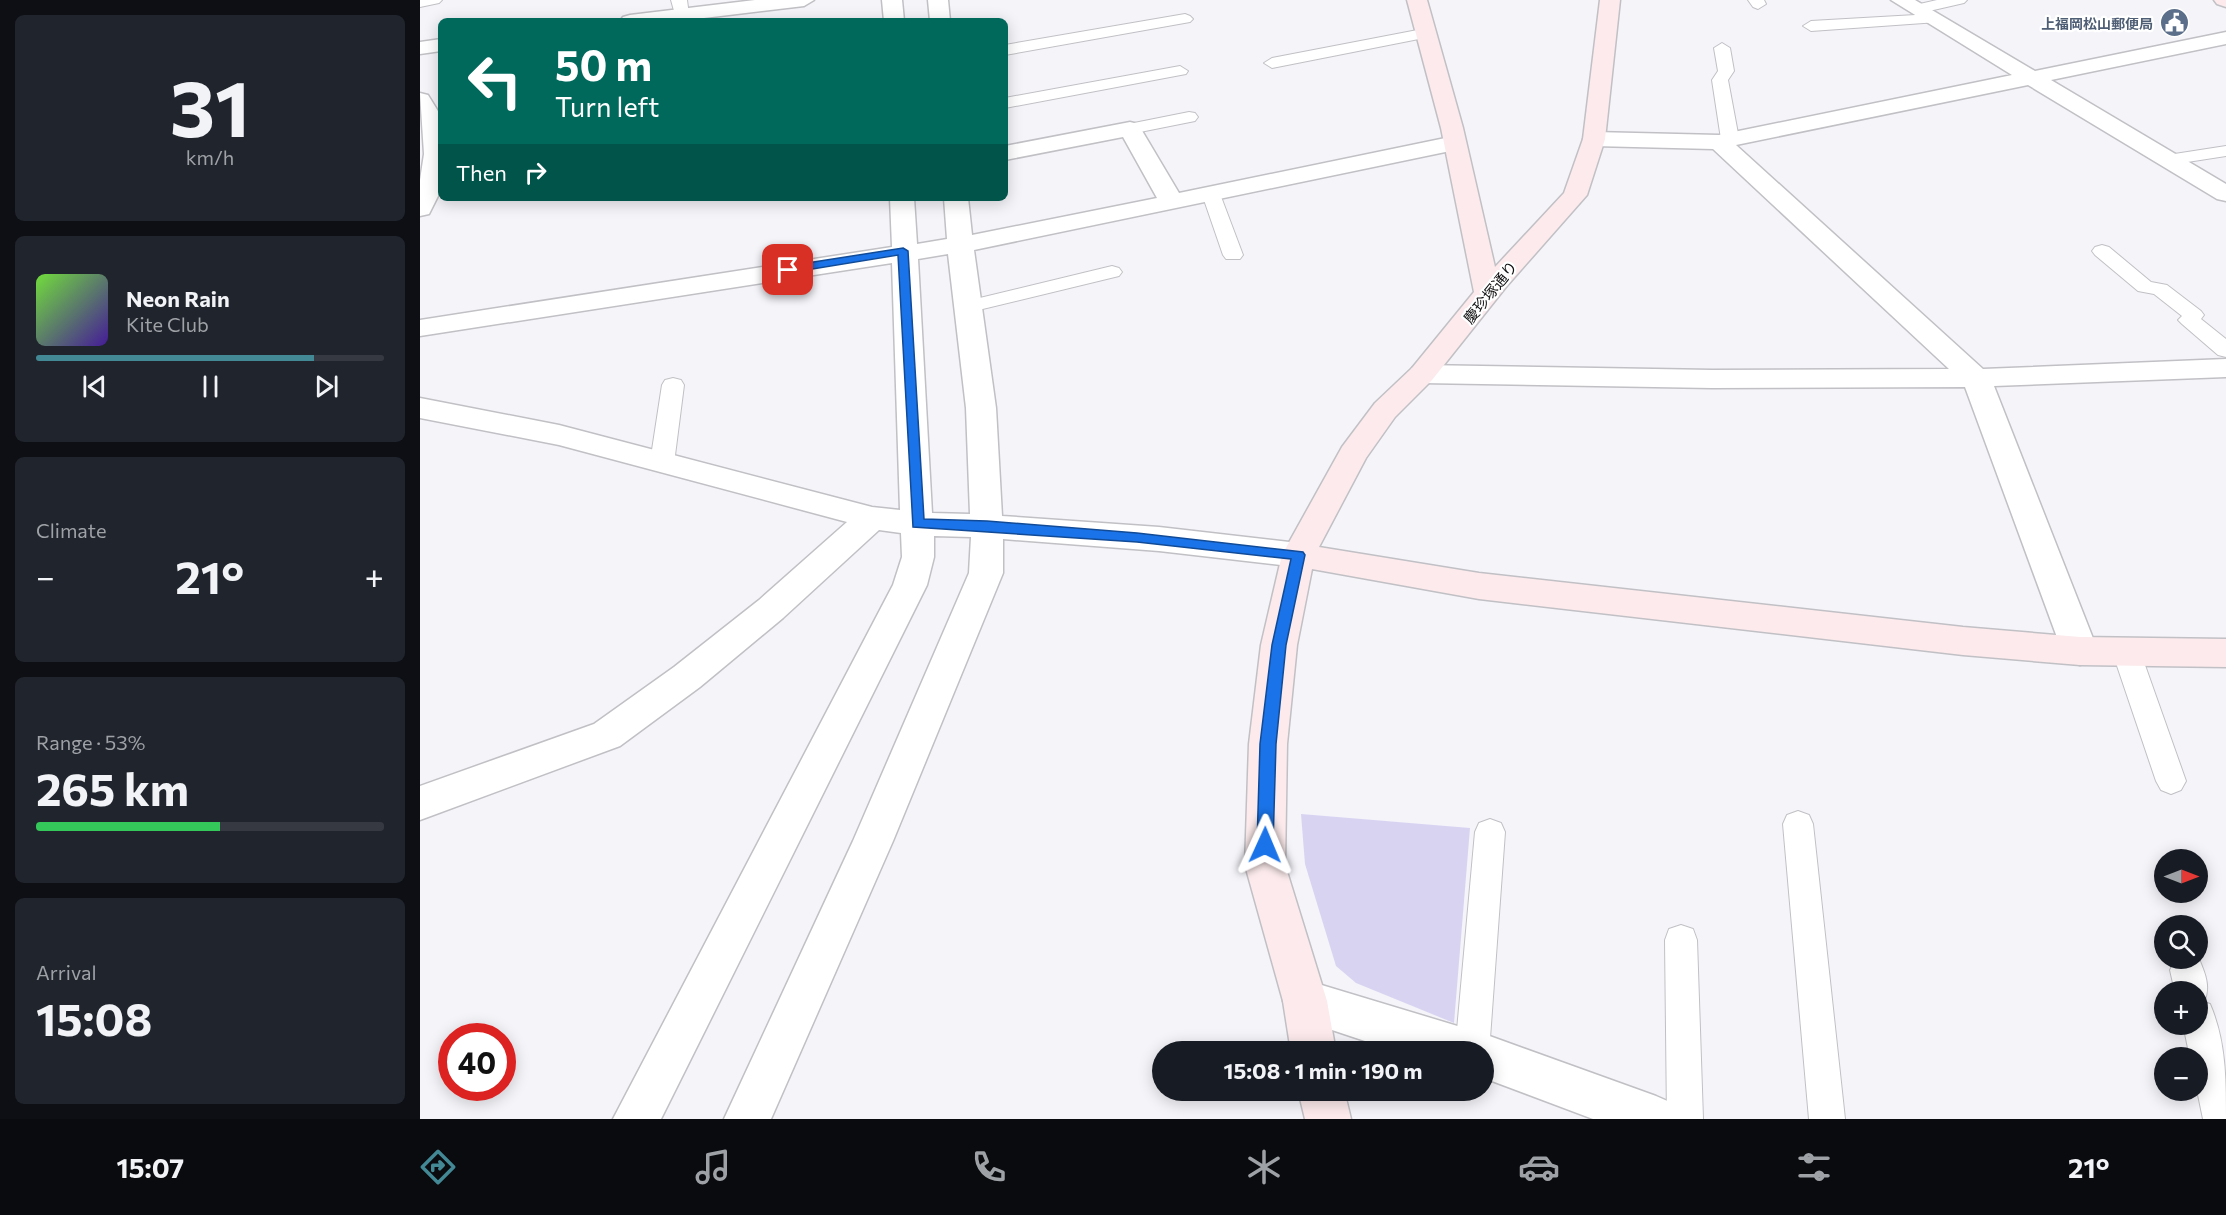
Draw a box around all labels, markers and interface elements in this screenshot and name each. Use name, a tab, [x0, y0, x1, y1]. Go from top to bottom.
public building icon: 上福岡松山郵便局	[2158, 7, 2190, 39]
place label: 上福岡松山郵便局	[2041, 15, 2153, 32]
text: 50 m	[555, 38, 652, 90]
icon: left	[456, 42, 534, 120]
text: 31	[170, 58, 250, 153]
text: Turn left	[555, 90, 659, 123]
text: km/h	[186, 145, 234, 169]
icon: right	[519, 156, 552, 189]
text: Then	[456, 159, 507, 186]
pin	[762, 244, 813, 295]
icon: arrive	[771, 253, 804, 286]
street label: 慶珍塚通り	[1459, 257, 1521, 327]
text: Neon Rain	[126, 285, 230, 312]
text: Kite Club	[126, 312, 209, 336]
icon: previous	[78, 370, 111, 403]
icon: pause	[194, 370, 227, 403]
icon: next	[310, 370, 343, 403]
text: Climate	[36, 518, 106, 542]
text: 21°	[175, 548, 244, 603]
text: −	[36, 555, 55, 596]
text: +	[365, 555, 384, 596]
text: Range · 53%	[36, 730, 145, 754]
text: 265 km	[36, 760, 189, 815]
position arrow	[1233, 813, 1297, 877]
north arrow	[2154, 849, 2208, 903]
map controls	[2154, 849, 2208, 1101]
button: search	[2154, 915, 2208, 969]
text: Arrival	[36, 960, 97, 984]
button: +	[2154, 981, 2208, 1035]
text: 15:08	[36, 990, 152, 1045]
speed limit sign: 40	[438, 1023, 516, 1101]
button: −	[2154, 1047, 2208, 1101]
text: 15:08 · 1 min · 190 m	[1223, 1057, 1423, 1084]
icon: directions	[417, 1146, 459, 1188]
icon: music	[692, 1146, 734, 1188]
icon: phone	[968, 1146, 1010, 1188]
icon: climate	[1243, 1146, 1285, 1188]
icon: car	[1518, 1146, 1560, 1188]
icon: filters	[1793, 1146, 1835, 1188]
text: 15:07	[117, 1151, 184, 1184]
text: 21°	[2068, 1151, 2109, 1184]

